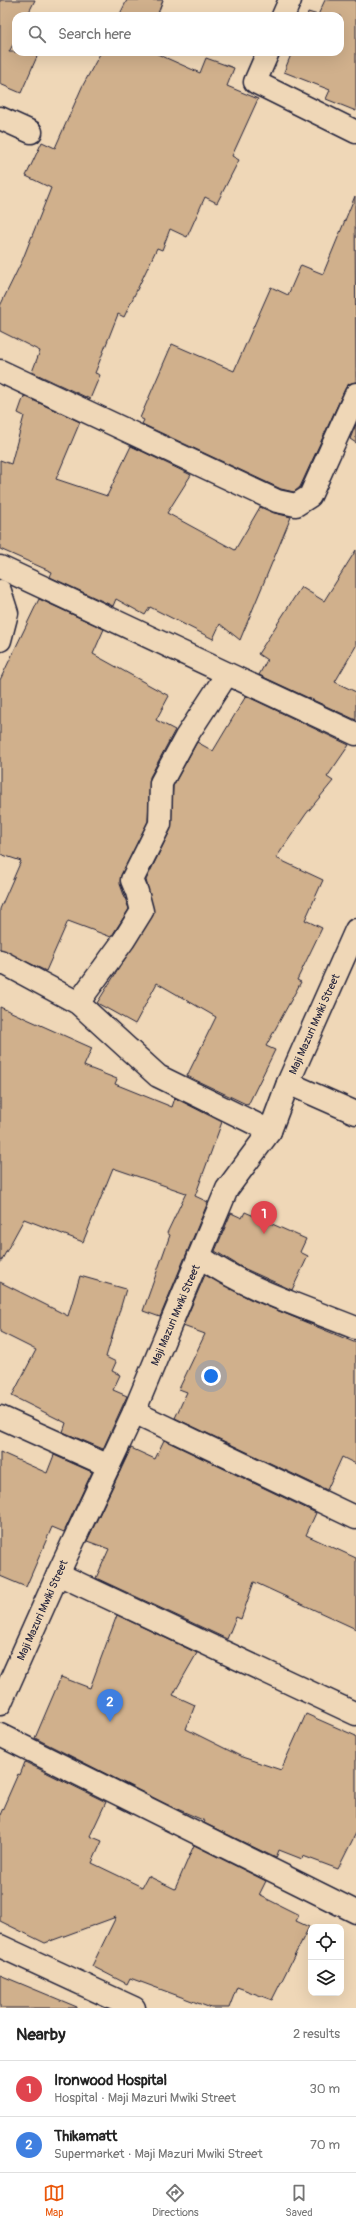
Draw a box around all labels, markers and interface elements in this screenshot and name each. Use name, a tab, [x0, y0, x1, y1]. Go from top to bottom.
search box	[12, 12, 344, 56]
icon: search	[26, 23, 48, 45]
text: Search here	[58, 25, 131, 44]
street label: Maji Mazuri Mwiki Street	[286, 971, 343, 1076]
pin: 1	[251, 1201, 277, 1234]
street label: Maji Mazuri Mwiki Street	[148, 1262, 203, 1368]
your location	[201, 1366, 221, 1386]
street label: Maji Mazuri Mwiki Street	[14, 1557, 71, 1662]
pin: 2	[97, 1689, 123, 1722]
map controls	[308, 1924, 344, 1996]
button: locate	[308, 1924, 344, 1960]
button: layers	[308, 1960, 344, 1996]
text: Nearby	[16, 2024, 65, 2045]
text: 2 results	[293, 2026, 340, 2042]
text: Ironwood Hospital	[54, 2071, 167, 2090]
text: 1	[26, 2081, 32, 2097]
text: 30 m	[310, 2081, 340, 2097]
text: Hospital · Maji Mazuri Mwiki Street	[54, 2090, 236, 2106]
text: Thikamatt	[54, 2127, 117, 2146]
text: 2	[25, 2137, 33, 2153]
text: 70 m	[310, 2137, 340, 2153]
text: Supermarket · Maji Mazuri Mwiki Street	[54, 2146, 263, 2162]
tab: Map	[43, 2182, 65, 2219]
tab: Directions	[152, 2182, 199, 2219]
tab: Saved	[285, 2182, 313, 2219]

